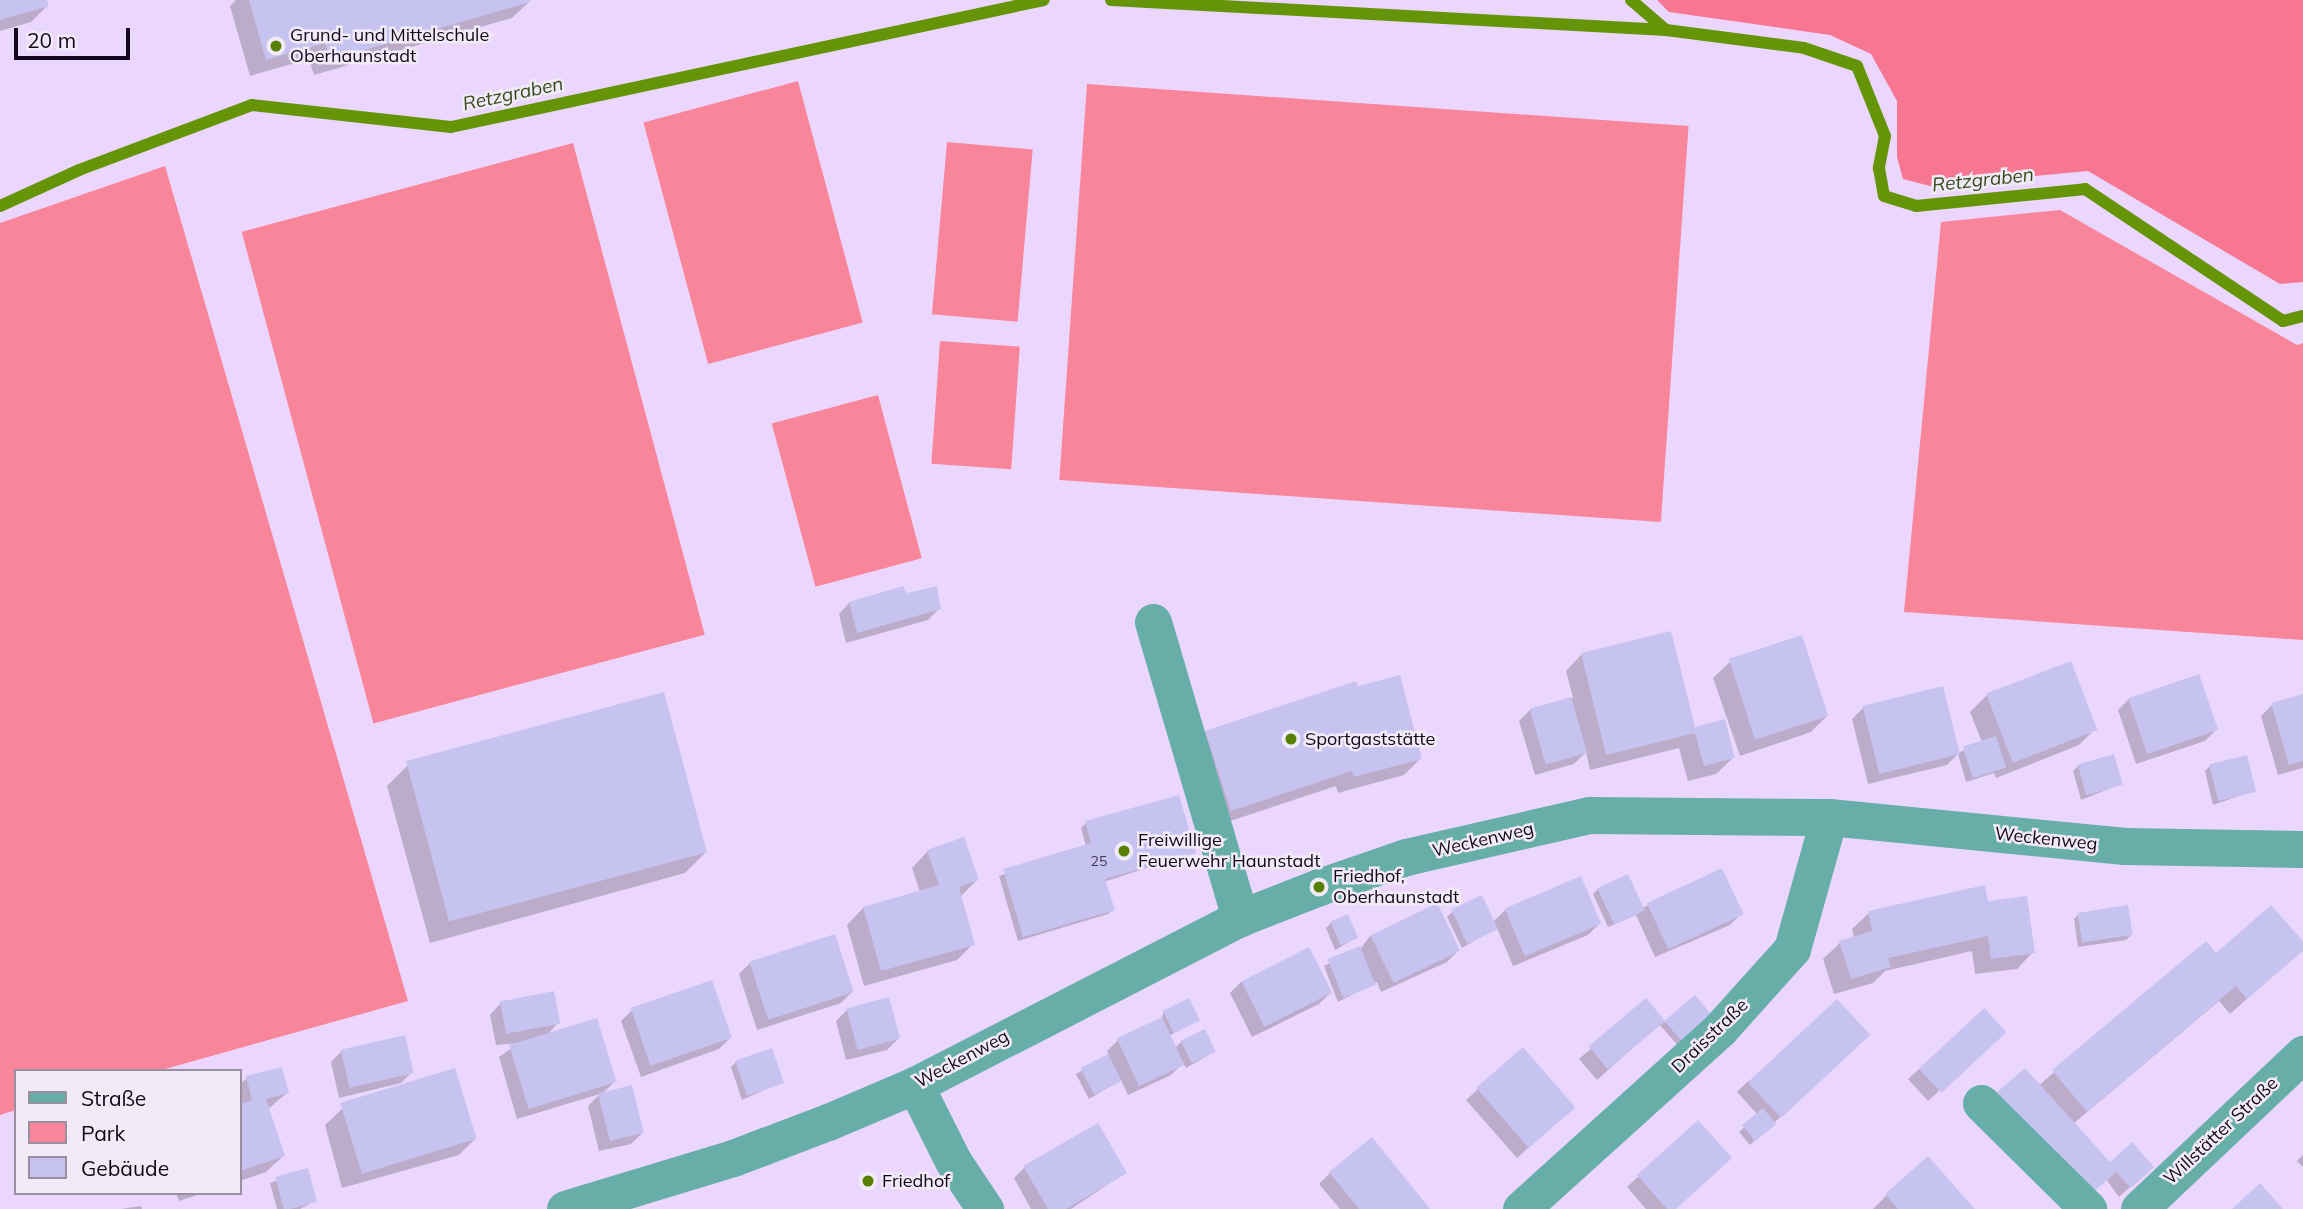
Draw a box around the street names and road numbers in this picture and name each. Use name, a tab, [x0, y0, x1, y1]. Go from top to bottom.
street label: Weckenweg	[1430, 818, 1536, 862]
street label: Weckenweg	[1994, 823, 2098, 855]
street label: Draisstraße	[1667, 994, 1753, 1078]
street label: Weckenweg	[911, 1025, 1013, 1093]
street label: Willstätter Straße	[2160, 1073, 2282, 1189]

